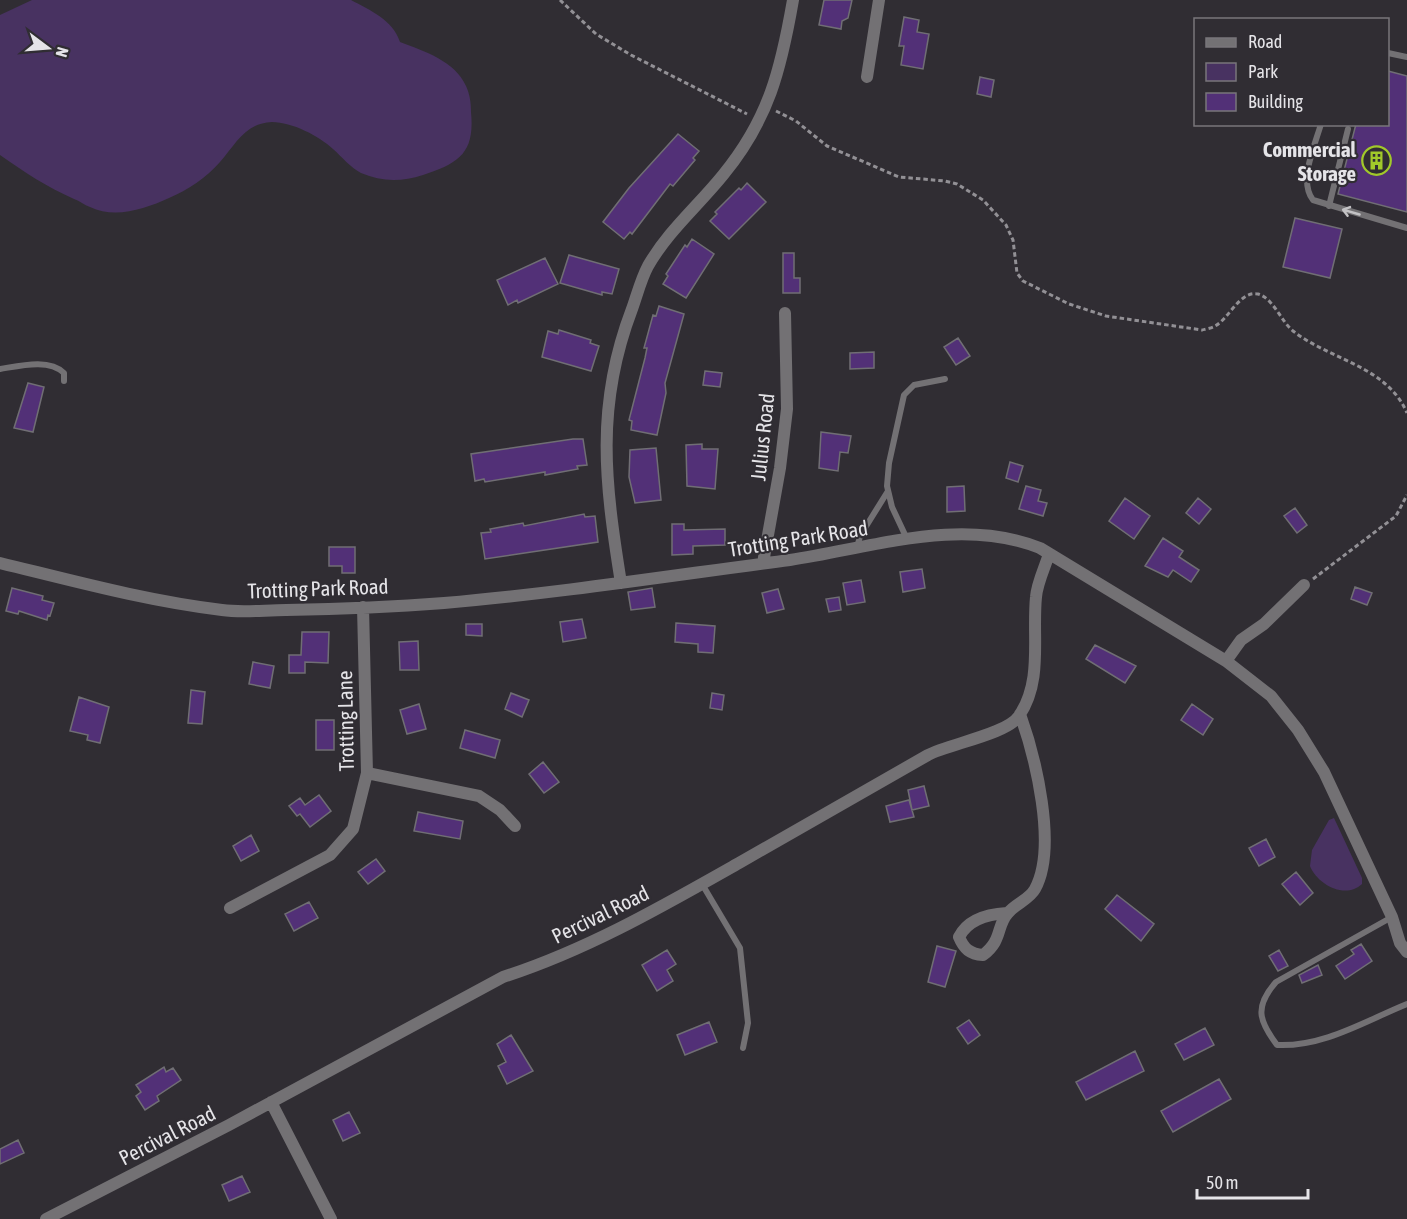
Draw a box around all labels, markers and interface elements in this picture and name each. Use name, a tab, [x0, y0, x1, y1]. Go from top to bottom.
north arrow	[18, 18, 78, 78]
legend	[1194, 18, 1389, 126]
text: Road	[1248, 31, 1282, 52]
text: N	[52, 45, 72, 59]
text: Park	[1248, 61, 1278, 82]
text: Building	[1248, 91, 1303, 112]
place label: Commercial Storage	[1263, 137, 1356, 185]
building icon: Commercial Storage	[1361, 145, 1393, 177]
one-way arrow	[1342, 206, 1361, 217]
street label: Julius Road	[745, 392, 779, 482]
street label: Trotting Park Road	[726, 515, 870, 561]
street label: Trotting Park Road	[247, 574, 389, 602]
street label: Trotting Lane	[332, 670, 358, 772]
street label: Percival Road	[547, 880, 653, 948]
street label: Percival Road	[115, 1100, 219, 1170]
scale bar	[1197, 1162, 1308, 1200]
text: 50 m	[1206, 1172, 1238, 1193]

